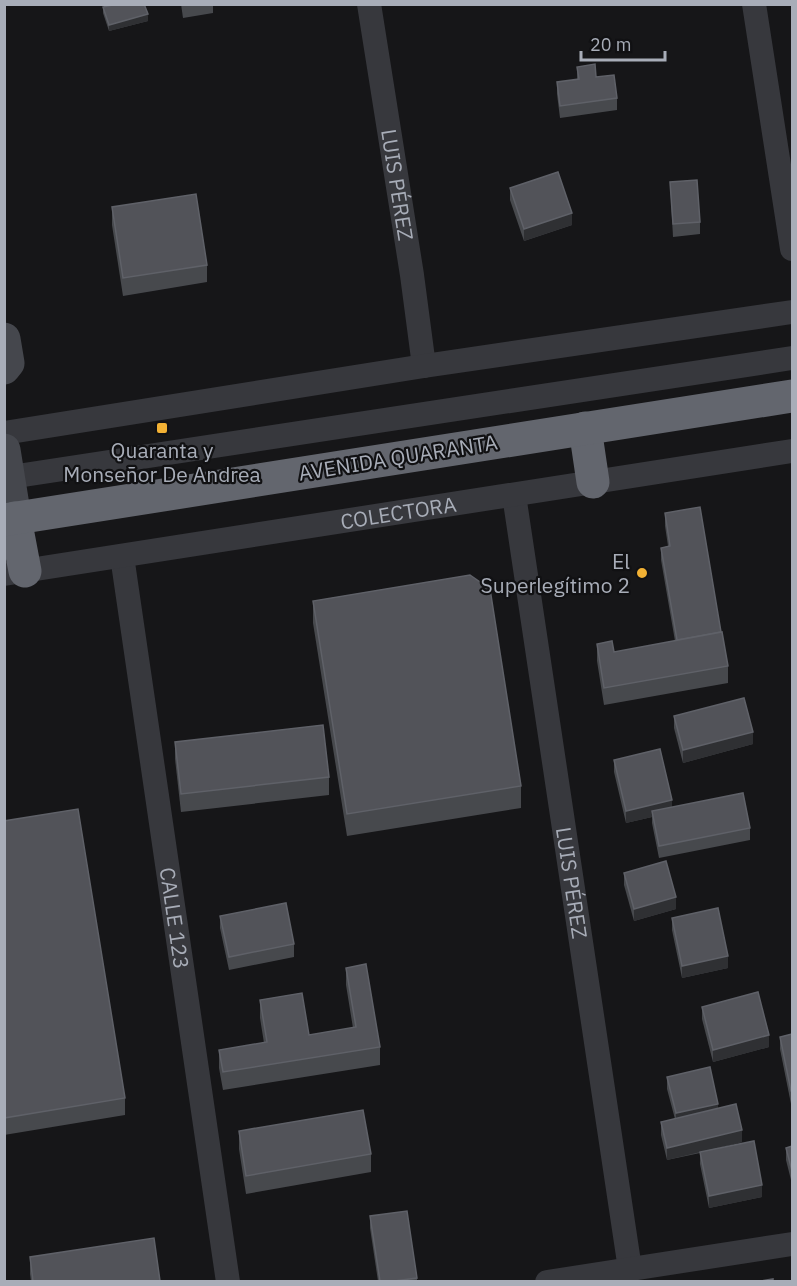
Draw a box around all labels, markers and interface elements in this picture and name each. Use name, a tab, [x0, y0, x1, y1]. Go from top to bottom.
scale bar	[581, 24, 665, 62]
text: 20 m	[590, 33, 632, 56]
street label: LUIS PÉREZ	[375, 127, 420, 243]
marker: Quaranta y Monseñor De Andrea	[155, 421, 169, 435]
street label: AVENIDA QUARANTA	[296, 427, 500, 487]
place label: Quaranta y Monseñor De Andrea	[63, 436, 261, 488]
street label: COLECTORA	[338, 490, 458, 535]
place label: El Superlegítimo 2	[481, 547, 630, 599]
marker: El Superlegítimo 2	[635, 566, 649, 580]
street label: LUIS PÉREZ	[550, 825, 594, 940]
street label: CALLE 123	[154, 865, 196, 971]

